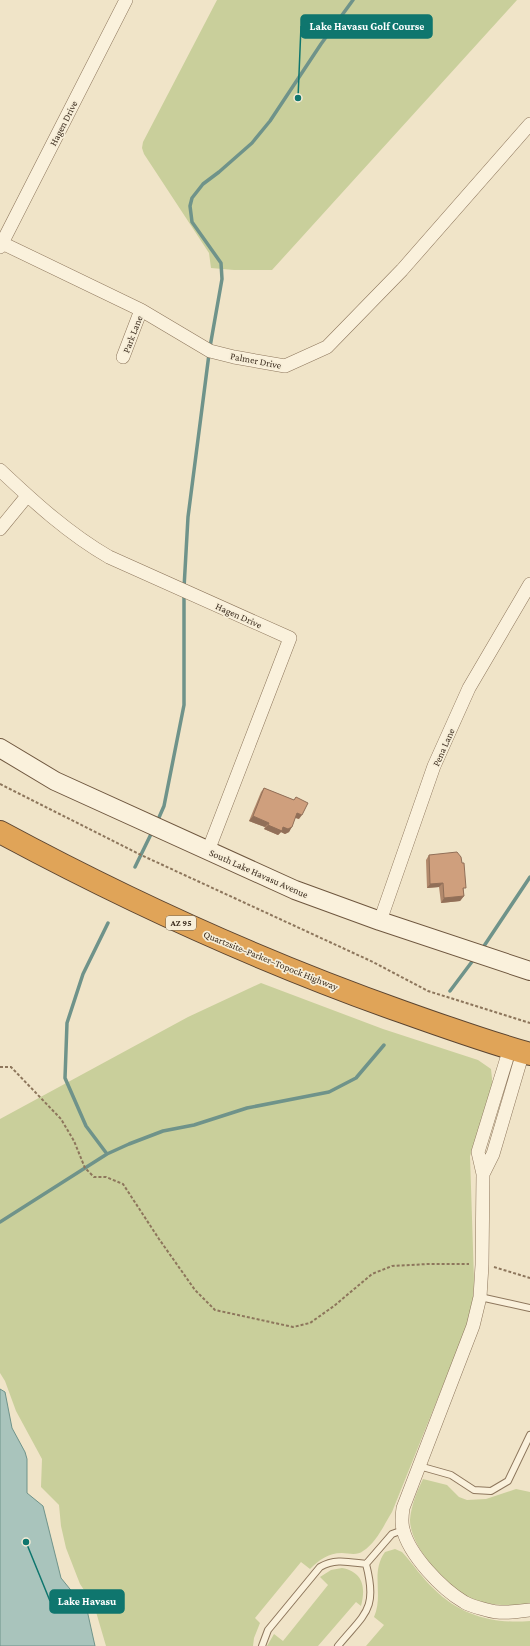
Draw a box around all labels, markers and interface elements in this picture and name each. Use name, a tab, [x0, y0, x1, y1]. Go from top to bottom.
callout: Lake Havasu Golf Course	[301, 15, 432, 38]
text: Lake Havasu Golf Course	[310, 20, 424, 32]
street label: Hagen Drive	[47, 98, 80, 148]
street label: Park Lane	[120, 313, 145, 354]
street label: Palmer Drive	[229, 350, 283, 371]
street label: Hagen Drive	[214, 600, 264, 631]
street label: Pena Lane	[430, 726, 457, 768]
street label: South Lake Havasu Avenue	[208, 847, 310, 900]
road number: AZ 95	[166, 916, 196, 930]
street label: Quartzsite–Parker–Topock Highway	[202, 928, 340, 993]
callout: Lake Havasu	[50, 1590, 124, 1613]
text: Lake Havasu	[58, 1595, 117, 1607]

